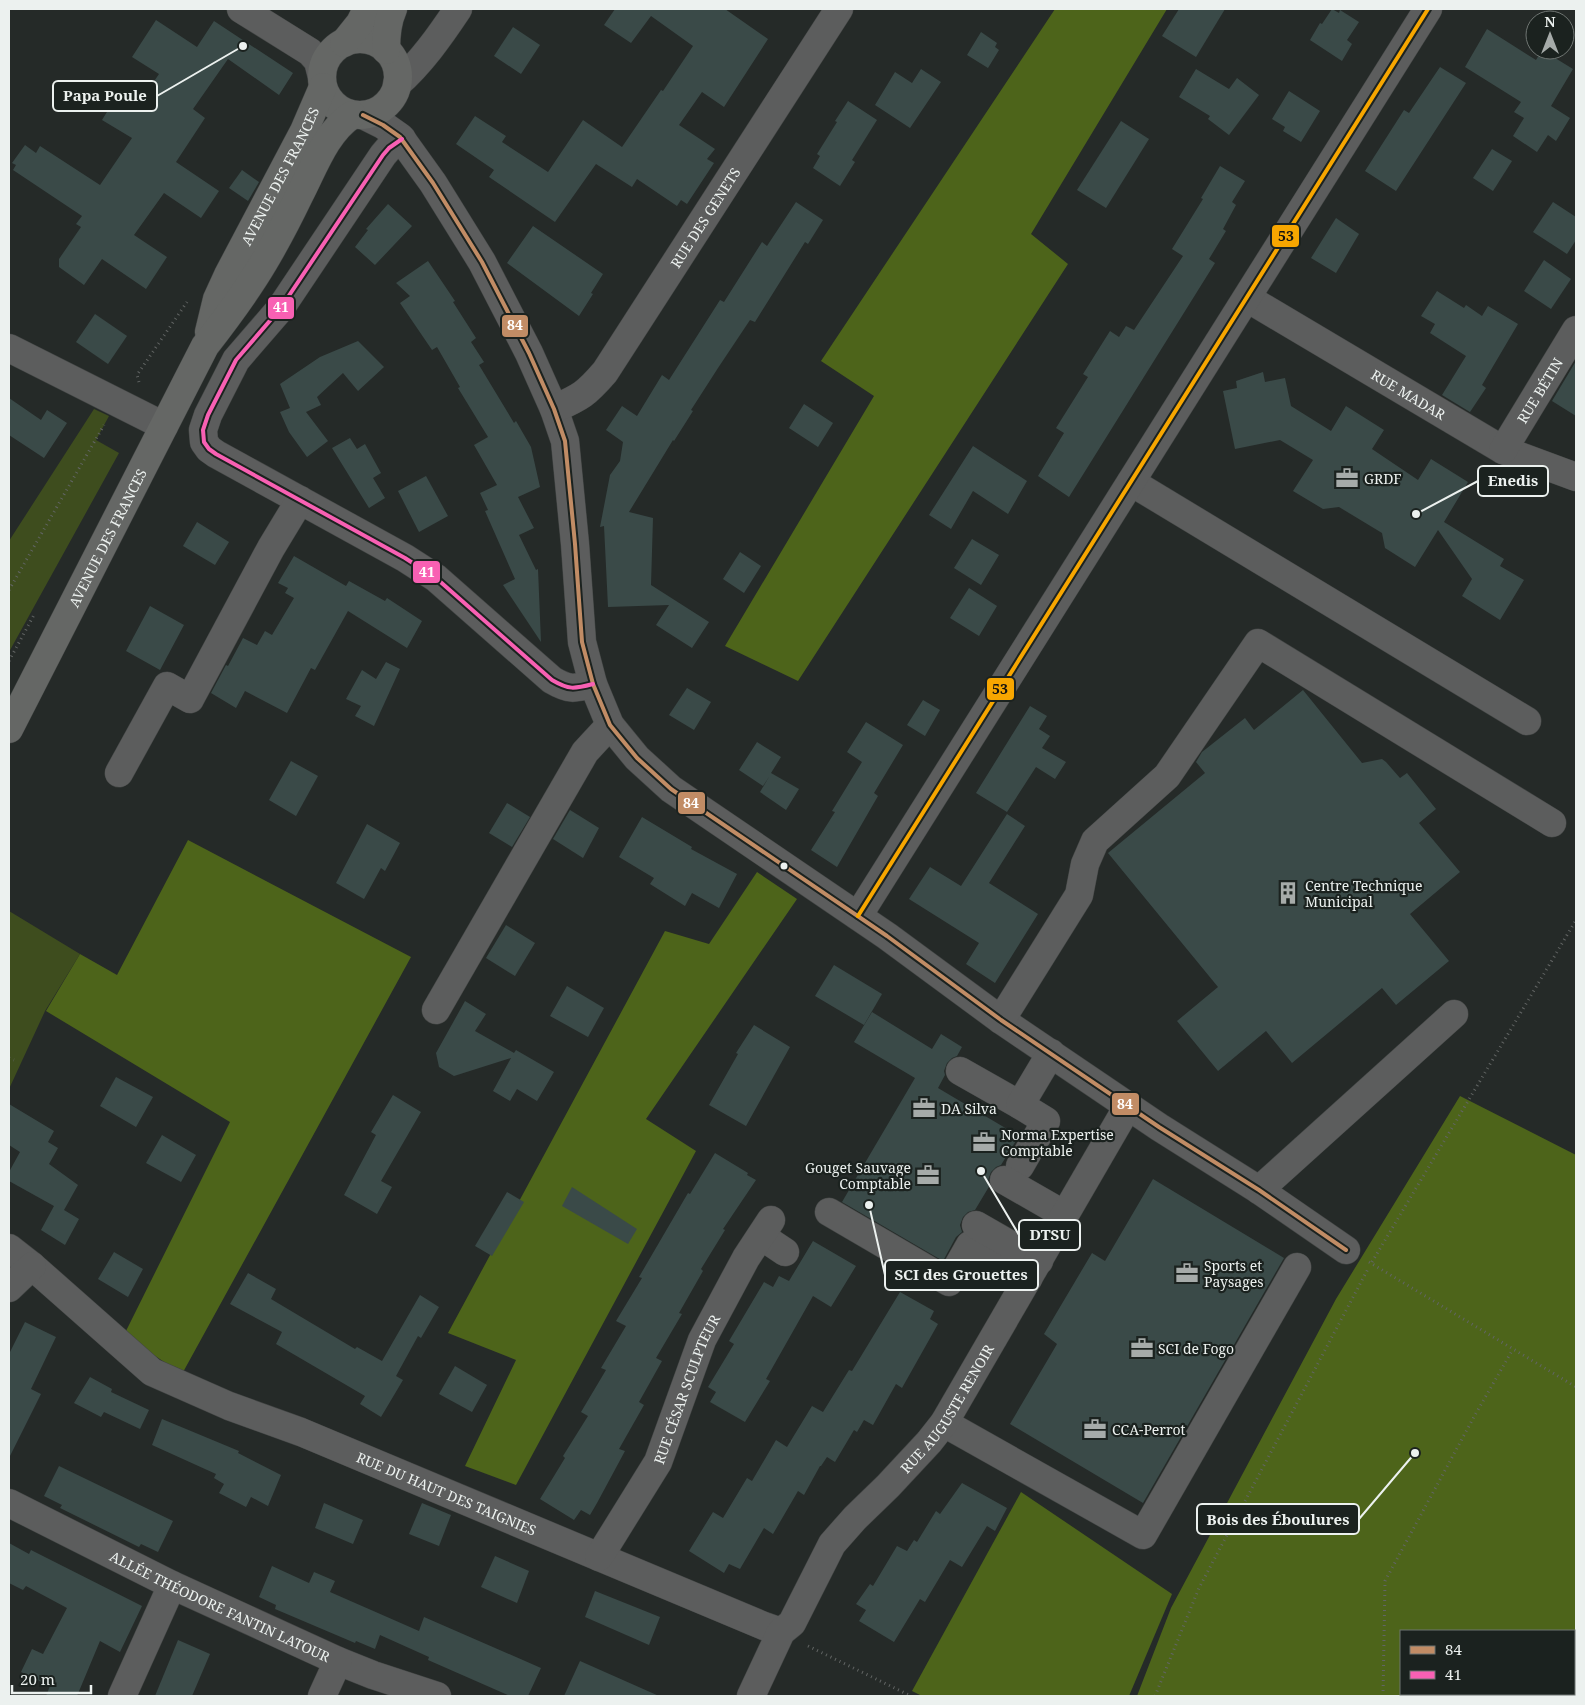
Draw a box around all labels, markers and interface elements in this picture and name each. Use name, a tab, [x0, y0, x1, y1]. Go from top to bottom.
north arrow	[1525, 10, 1575, 60]
text: N	[1544, 12, 1556, 31]
callout: Papa Poule	[53, 81, 157, 111]
text: Papa Poule	[63, 85, 147, 105]
street label: AVENUE DES FRANCES	[236, 104, 323, 248]
street label: RUE DES GENETS	[665, 163, 744, 271]
line badge: 53	[1271, 224, 1300, 248]
text: 53	[1278, 226, 1294, 245]
line badge: 41	[267, 296, 295, 320]
text: 41	[273, 297, 289, 316]
line badge: 84	[501, 314, 529, 338]
text: 84	[507, 315, 523, 334]
street label: RUE BÉTIN	[1512, 353, 1567, 427]
street label: RUE MADAR	[1368, 365, 1450, 424]
street label: AVENUE DES FRANCES	[64, 465, 150, 610]
office icon: GRDF	[1334, 465, 1360, 491]
callout: Enedis	[1478, 466, 1548, 496]
place label: GRDF	[1364, 469, 1402, 488]
text: Enedis	[1488, 470, 1538, 490]
line badge: 41	[412, 560, 441, 584]
text: 41	[419, 562, 435, 581]
line badge: 53	[986, 677, 1015, 701]
text: 53	[992, 679, 1008, 698]
line badge: 84	[677, 791, 706, 815]
text: 84	[683, 793, 699, 812]
unlabelled marker	[779, 861, 789, 871]
place label: Centre Technique Municipal	[1305, 876, 1422, 911]
building icon: Centre Technique Municipal	[1275, 880, 1301, 906]
line badge: 84	[1111, 1092, 1140, 1116]
text: 84	[1117, 1094, 1133, 1113]
office icon: DA Silva	[911, 1095, 937, 1121]
place label: DA Silva	[941, 1099, 997, 1118]
place label: Norma Expertise Comptable	[1001, 1125, 1114, 1160]
office icon: Norma Expertise Comptable	[971, 1129, 997, 1155]
place label: Gouget Sauvage Comptable	[805, 1158, 911, 1193]
office icon: Gouget Sauvage Comptable	[915, 1162, 941, 1188]
callout: DTSU	[1019, 1220, 1080, 1250]
text: DTSU	[1030, 1224, 1070, 1244]
place label: Sports et Paysages	[1204, 1256, 1264, 1291]
callout: SCI des Grouettes	[885, 1260, 1038, 1290]
office icon: Sports et Paysages	[1174, 1260, 1200, 1286]
text: SCI des Grouettes	[894, 1264, 1028, 1284]
street label: RUE CÉSAR SCULPTEUR	[649, 1310, 724, 1466]
office icon: SCI de Fogo	[1129, 1335, 1155, 1361]
place label: SCI de Fogo	[1158, 1339, 1234, 1358]
street label: RUE AUGUSTE RENOIR	[896, 1340, 998, 1477]
office icon: CCA-Perrot	[1082, 1416, 1108, 1442]
place label: CCA-Perrot	[1112, 1420, 1186, 1439]
street label: RUE DU HAUT DES TAIGNIES	[354, 1447, 540, 1539]
callout: Bois des Éboulures	[1197, 1504, 1359, 1534]
text: Bois des Éboulures	[1207, 1509, 1349, 1529]
street label: ALLÉE THÉODORE FANTIN LATOUR	[107, 1546, 334, 1666]
legend	[1400, 1630, 1575, 1695]
text: 84	[1445, 1639, 1462, 1659]
scale bar	[12, 1662, 91, 1694]
text: 41	[1445, 1664, 1462, 1684]
text: 20 m	[20, 1669, 55, 1689]

